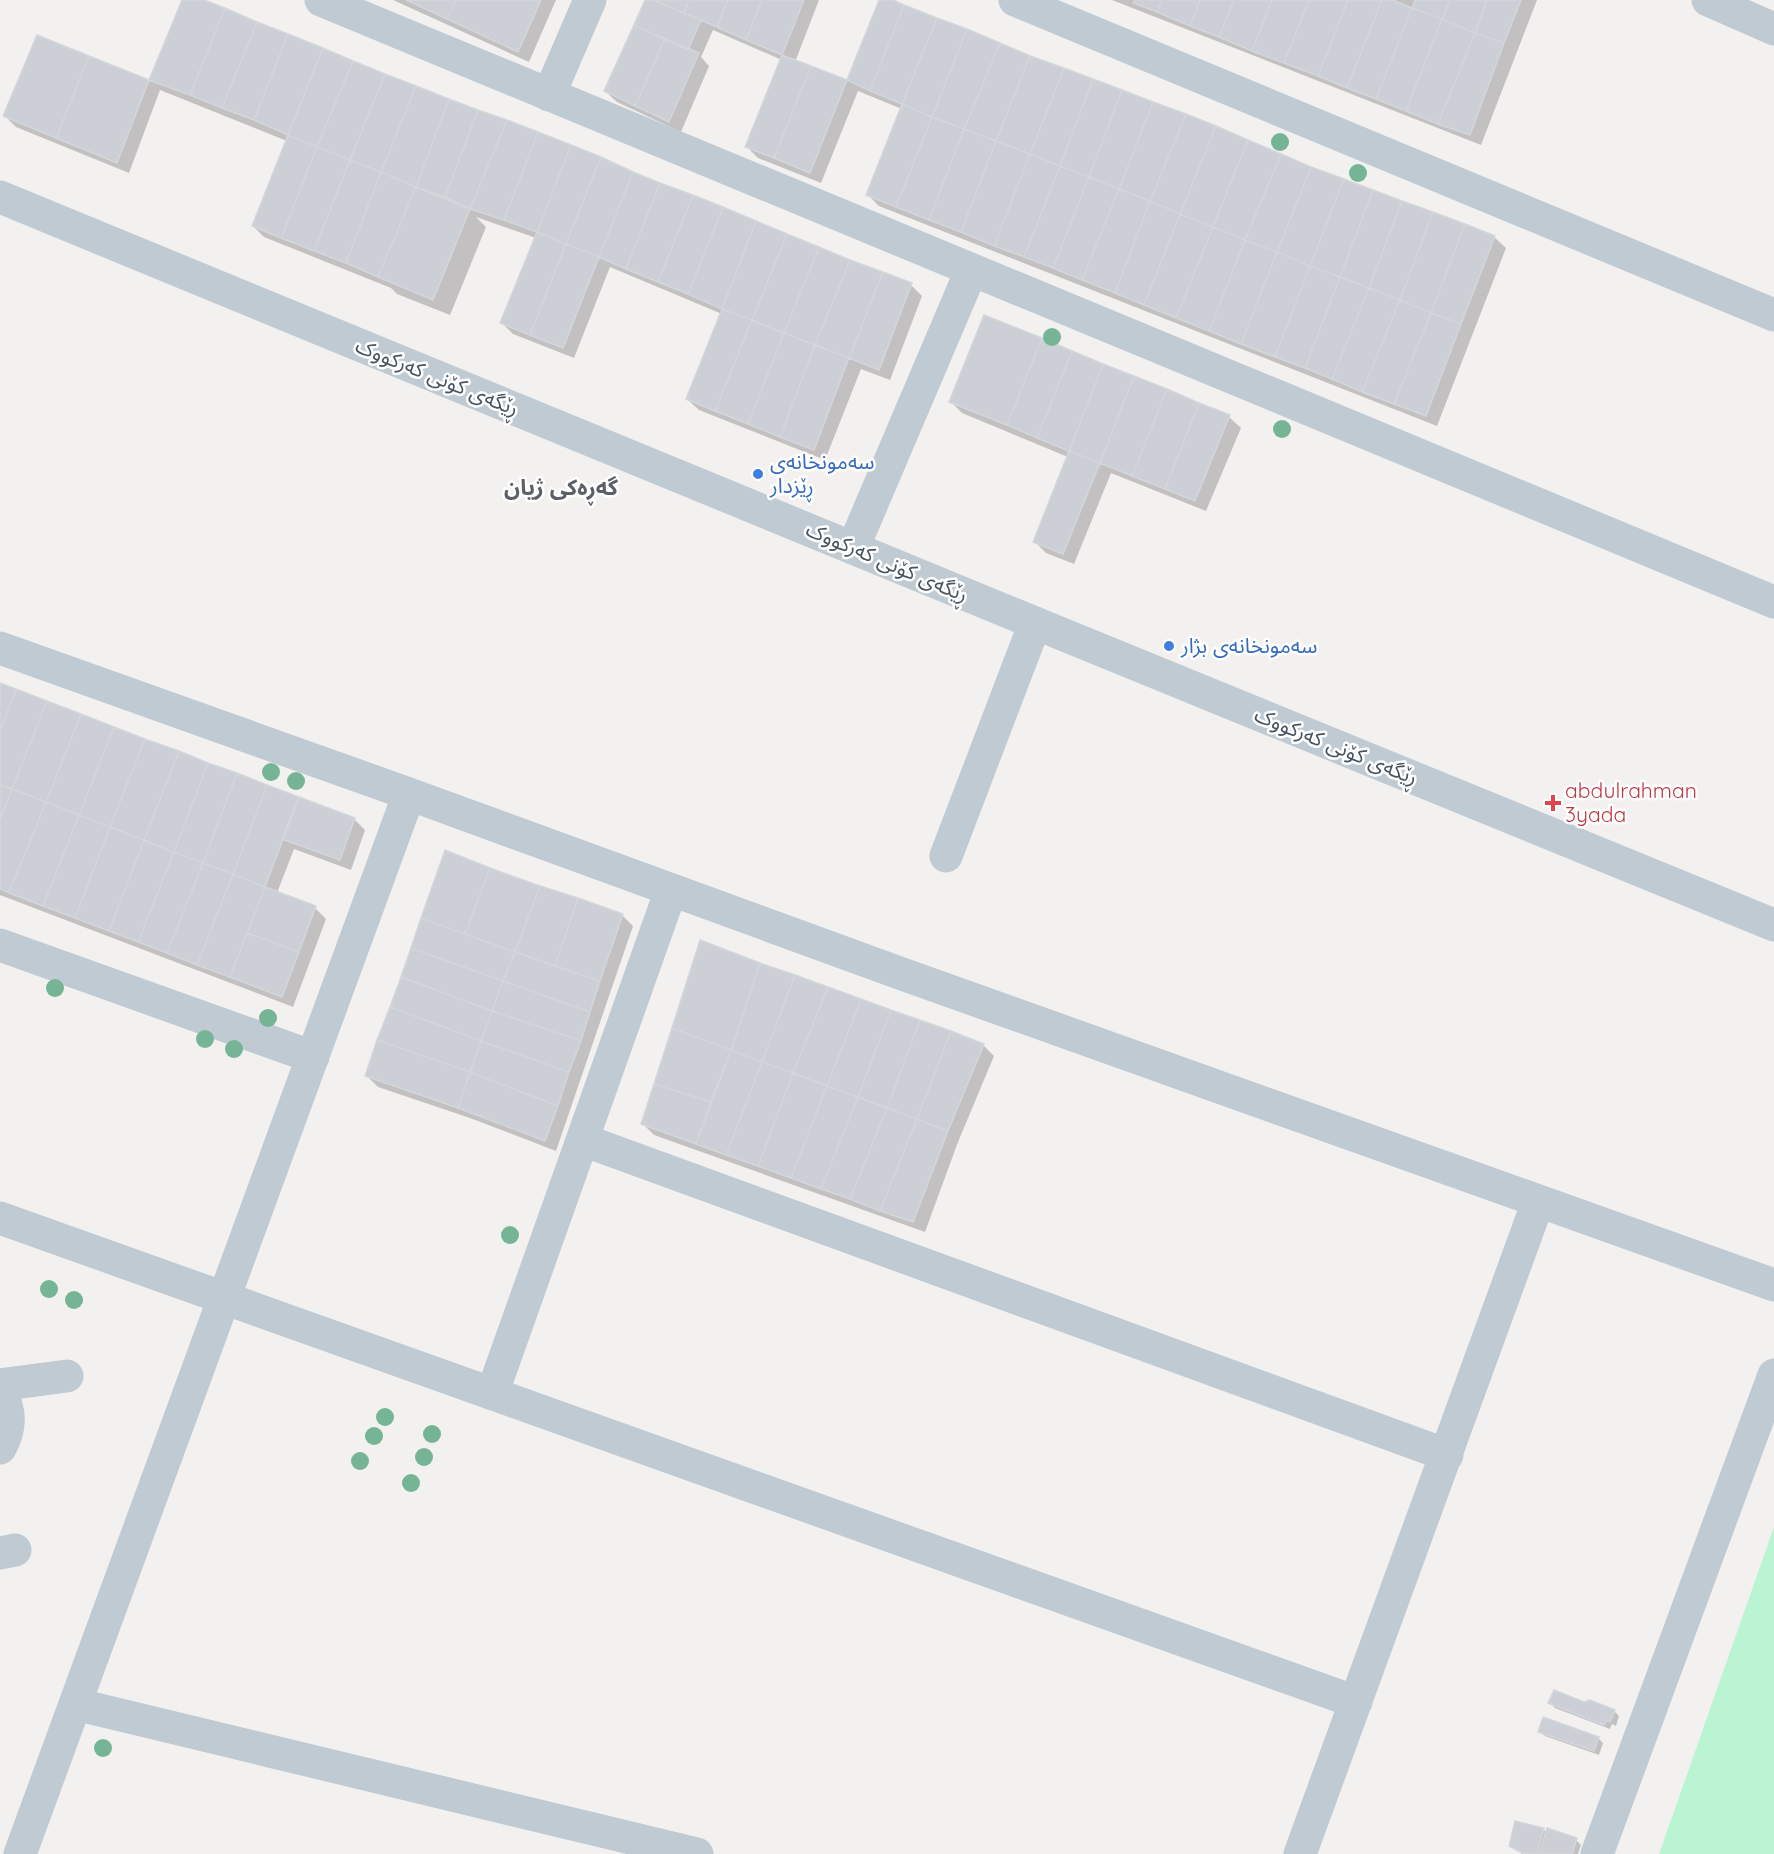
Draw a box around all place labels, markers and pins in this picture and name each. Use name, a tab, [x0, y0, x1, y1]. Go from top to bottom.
place label: سەمونخانەی ڕێزدار	[769, 448, 875, 503]
marker: سەمونخانەی ڕێزدار	[751, 467, 765, 481]
place label: سەمونخانەی بژار	[1180, 632, 1317, 658]
marker: سەمونخانەی بژار	[1162, 639, 1176, 653]
place label: abdulrahman 3yada	[1565, 777, 1697, 827]
marker: abdulrahman 3yada	[1546, 796, 1560, 810]

